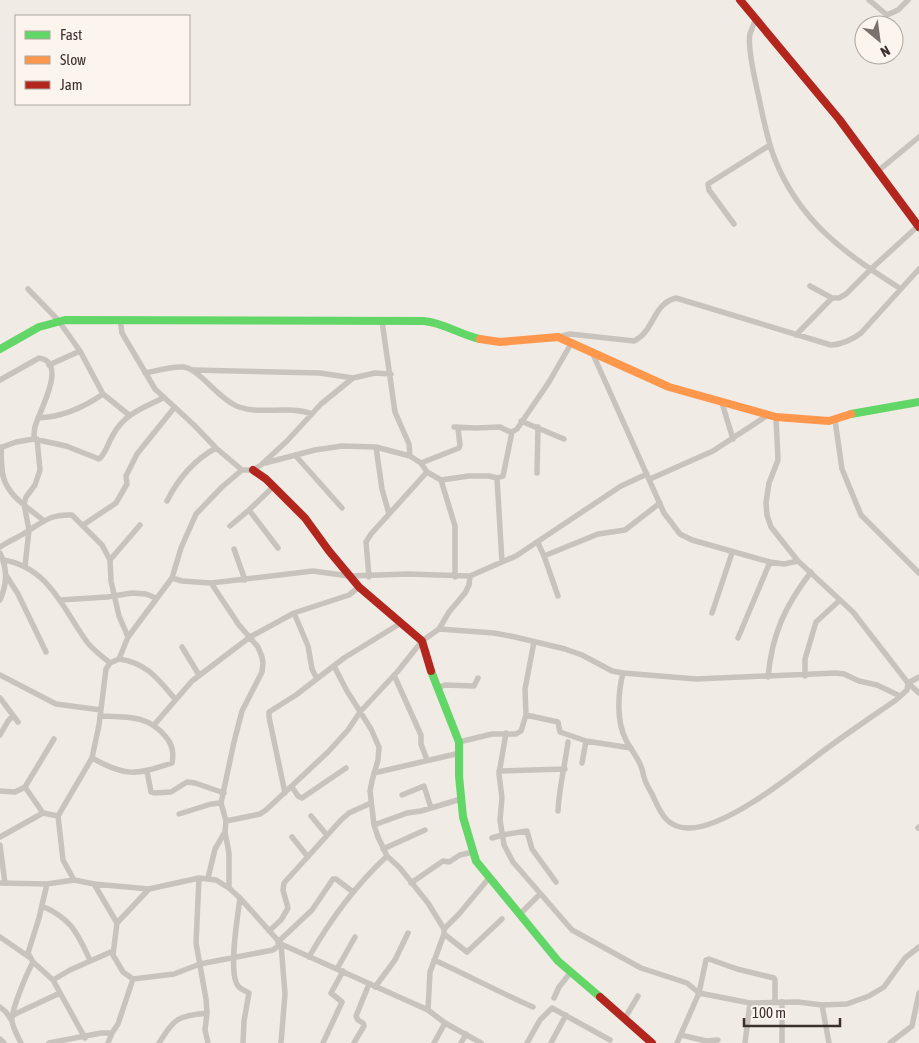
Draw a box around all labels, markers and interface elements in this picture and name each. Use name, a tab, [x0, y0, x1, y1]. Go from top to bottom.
legend	[15, 15, 190, 105]
north arrow	[854, 15, 904, 65]
text: Fast	[60, 26, 82, 43]
text: N	[878, 42, 893, 60]
text: Slow	[60, 51, 86, 68]
text: Jam	[60, 76, 83, 93]
scale bar	[744, 996, 840, 1028]
text: 100 m	[752, 1004, 786, 1021]

